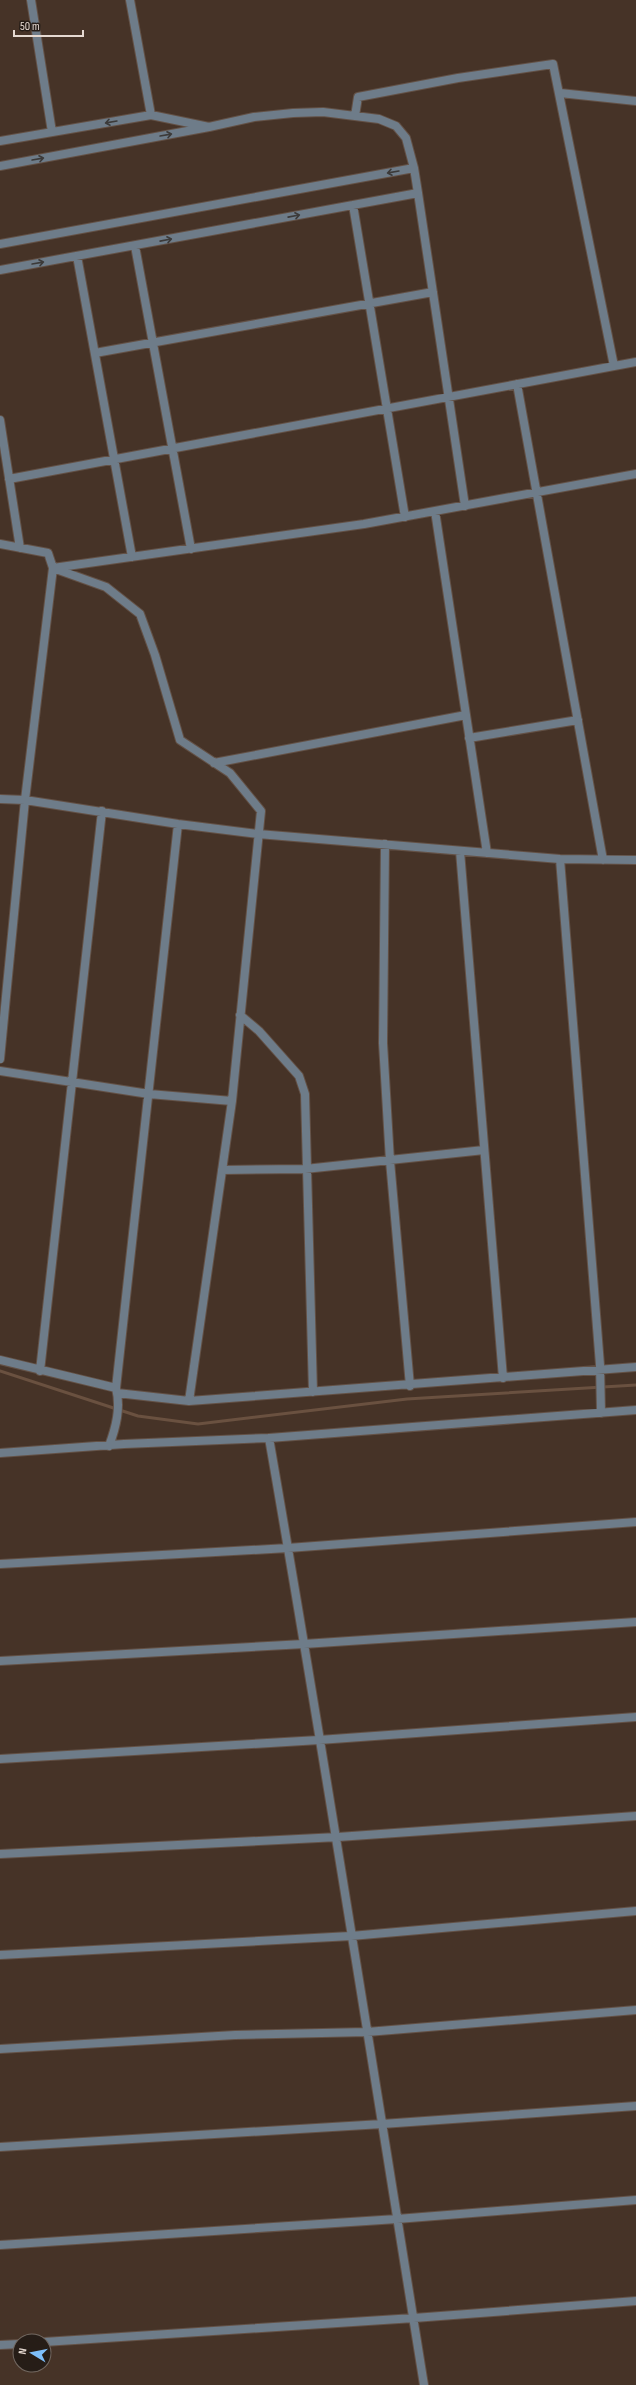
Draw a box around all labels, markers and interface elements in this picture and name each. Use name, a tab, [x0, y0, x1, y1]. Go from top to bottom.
scale bar	[14, 12, 83, 38]
text: 50 m	[20, 19, 40, 34]
one-way arrow	[105, 118, 118, 126]
one-way arrow	[159, 131, 172, 139]
one-way arrow	[31, 154, 44, 162]
one-way arrow	[387, 168, 400, 176]
one-way arrow	[287, 212, 300, 220]
one-way arrow	[160, 236, 173, 244]
one-way arrow	[31, 259, 44, 267]
north arrow	[12, 2333, 52, 2373]
text: N	[16, 2347, 30, 2355]

